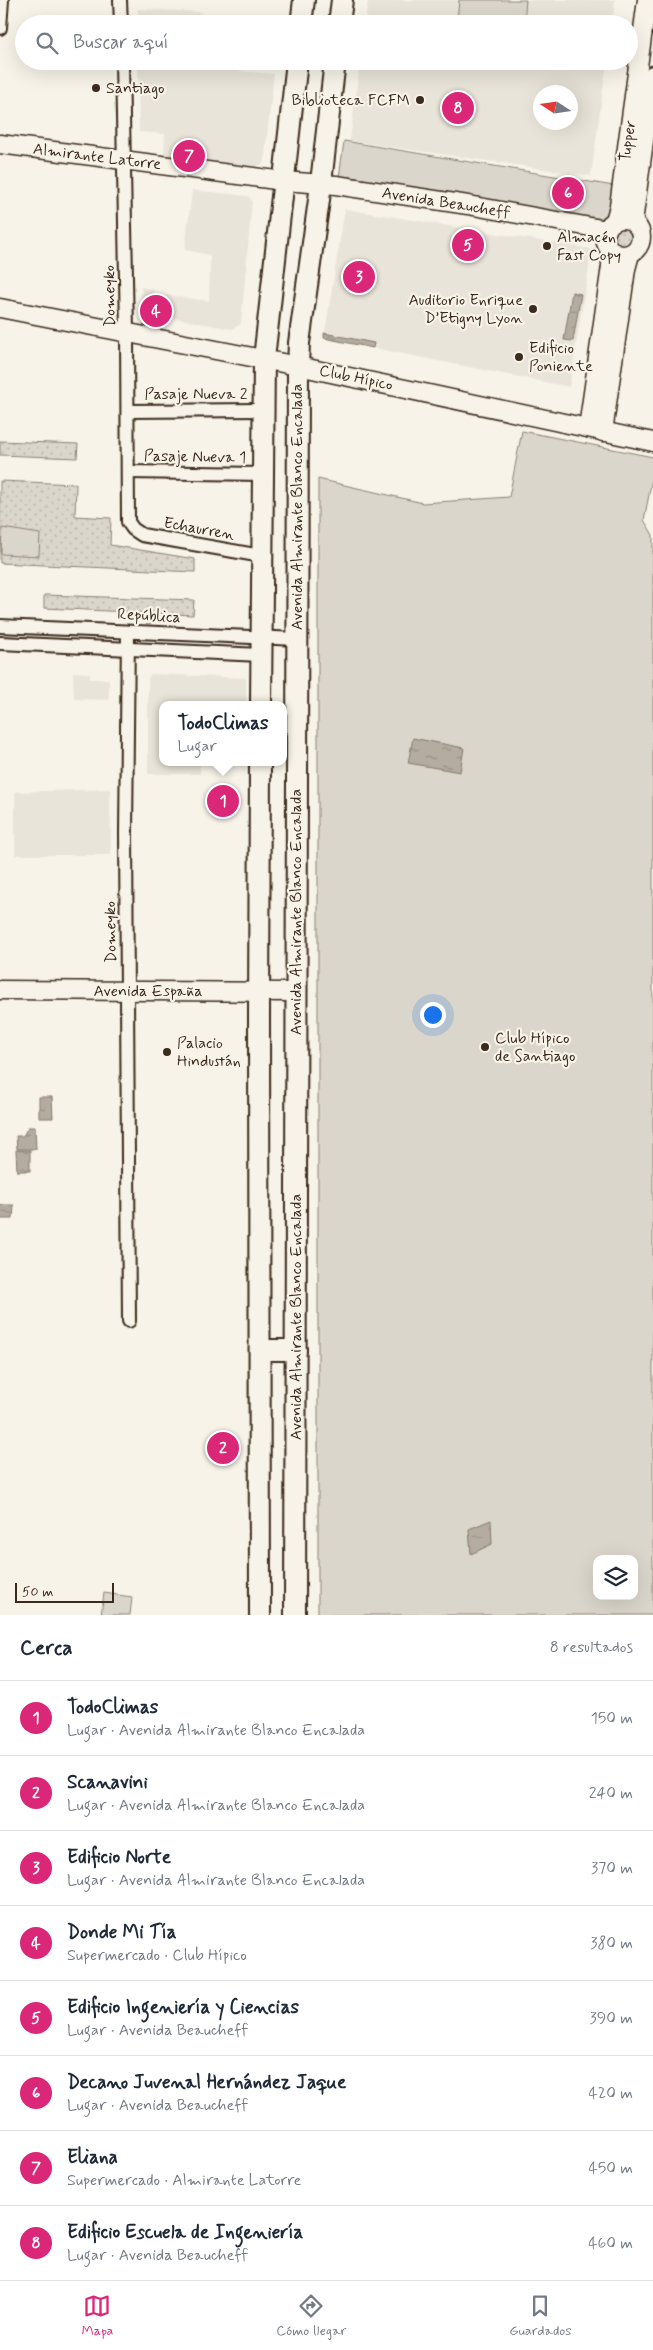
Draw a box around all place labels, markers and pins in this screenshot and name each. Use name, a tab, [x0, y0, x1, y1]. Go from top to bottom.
place label: Santiago	[106, 78, 165, 99]
marker: Santiago	[90, 82, 102, 94]
pin: 8	[442, 89, 474, 127]
place label: Biblioteca FCFM	[292, 90, 410, 111]
marker: Biblioteca FCFM	[414, 94, 426, 106]
pin: 7	[173, 137, 205, 175]
pin: 6	[552, 174, 584, 212]
pin: 5	[452, 226, 484, 264]
place label: Almacén Fast Copy	[557, 227, 621, 266]
marker: Almacén Fast Copy	[541, 240, 553, 252]
pin: 3	[343, 258, 375, 296]
place label: Auditorio Enrique D’Etigny Lyon	[408, 290, 523, 329]
pin: 4	[140, 292, 172, 330]
marker: Auditorio Enrique D’Etigny Lyon	[527, 303, 539, 315]
place label: Edificio Poniente	[529, 338, 593, 377]
marker: Edificio Poniente	[513, 351, 525, 363]
pin: 1	[207, 782, 239, 820]
place label: Club Hípico de Santiago	[495, 1028, 575, 1067]
place label: Palacio Hindustán	[177, 1033, 241, 1072]
marker: Club Hípico de Santiago	[479, 1041, 491, 1053]
marker: Palacio Hindustán	[161, 1046, 173, 1058]
pin: 2	[207, 1429, 239, 1467]

